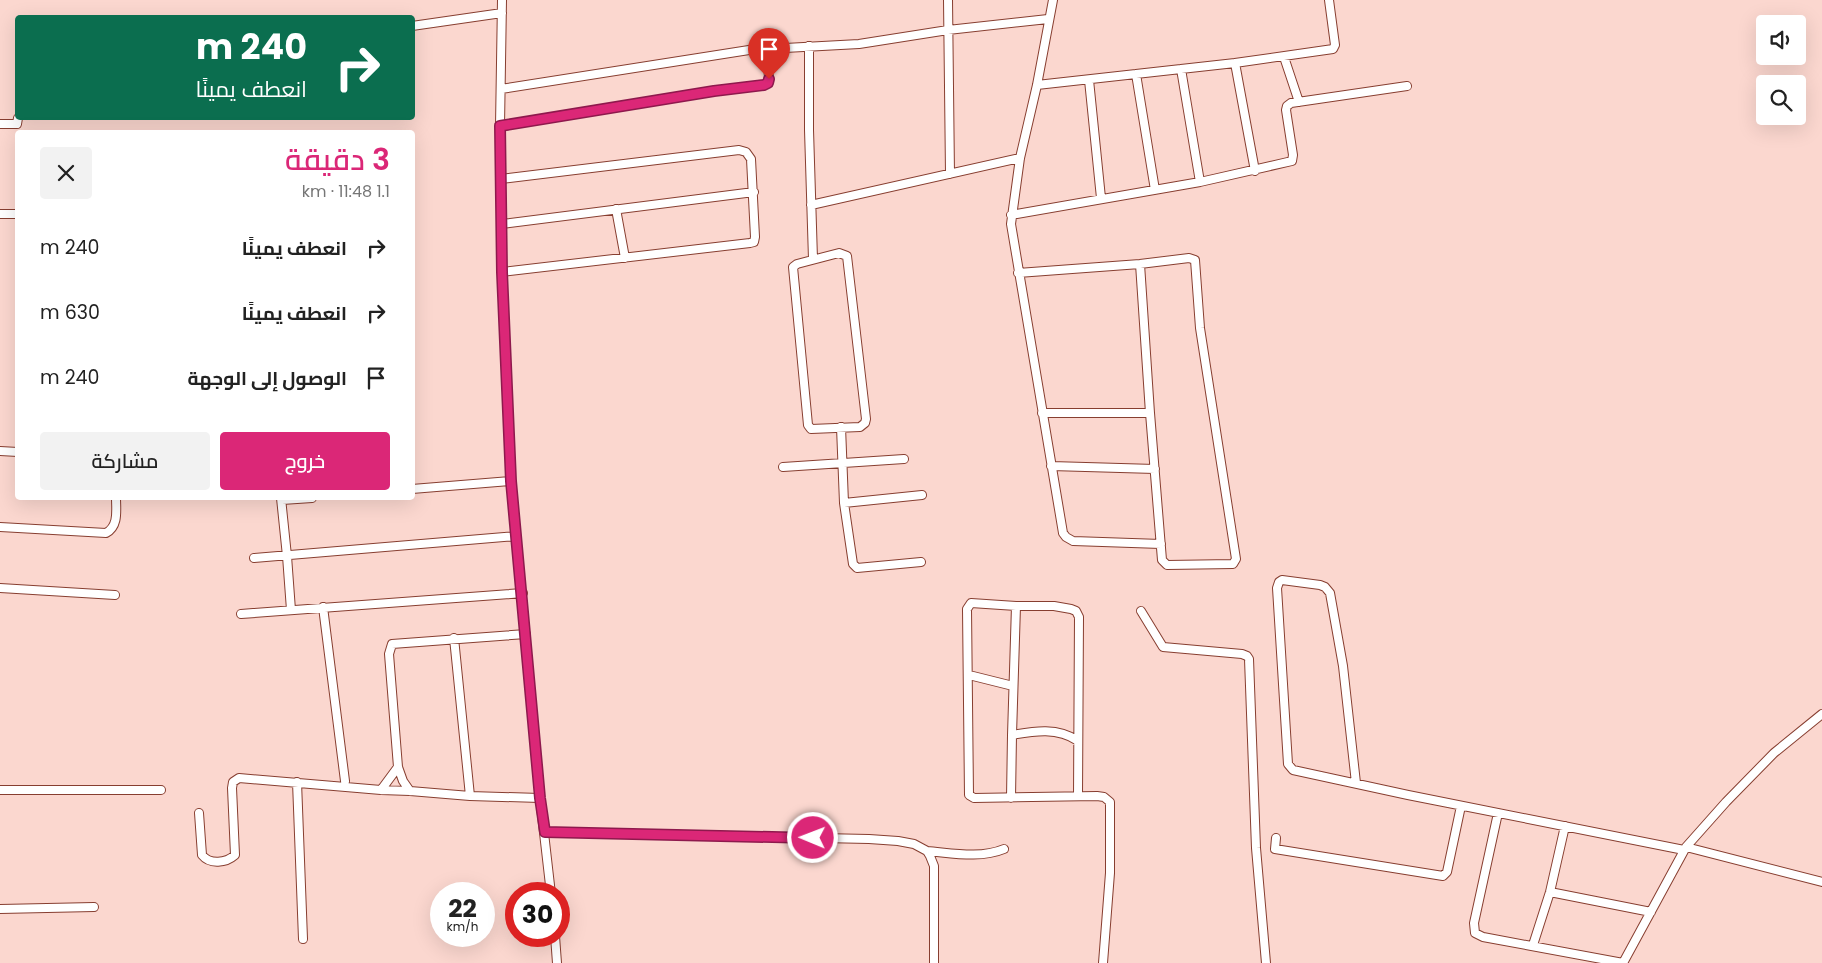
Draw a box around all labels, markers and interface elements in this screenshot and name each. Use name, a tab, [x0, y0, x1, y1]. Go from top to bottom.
map controls	[1756, 15, 1806, 125]
button: sound	[1756, 15, 1806, 65]
text: 240 m	[196, 22, 307, 71]
pin	[748, 28, 790, 79]
icon: right	[325, 35, 390, 100]
icon: arrive	[755, 35, 783, 63]
text: انعطف يمينًا	[196, 74, 307, 105]
button: search	[1756, 75, 1806, 125]
text: 3 دقيقة	[285, 138, 390, 181]
button: close	[40, 147, 92, 199]
text: 1.1 km · 11:48	[302, 180, 390, 203]
text: 240 m	[40, 234, 99, 261]
icon: right	[362, 234, 390, 262]
text: انعطف يمينًا	[242, 235, 347, 262]
text: 630 m	[40, 299, 100, 326]
icon: right	[362, 299, 390, 327]
text: انعطف يمينًا	[242, 300, 347, 327]
text: 240 m	[40, 364, 99, 391]
icon: arrive	[362, 364, 390, 392]
text: الوصول إلى الوجهة	[188, 365, 347, 392]
button: مشاركة	[40, 432, 210, 490]
button: خروج	[220, 432, 390, 490]
position arrow	[786, 811, 838, 863]
speed limit sign: 30	[505, 882, 570, 947]
text: 22	[448, 891, 477, 926]
text: km/h	[447, 918, 478, 935]

